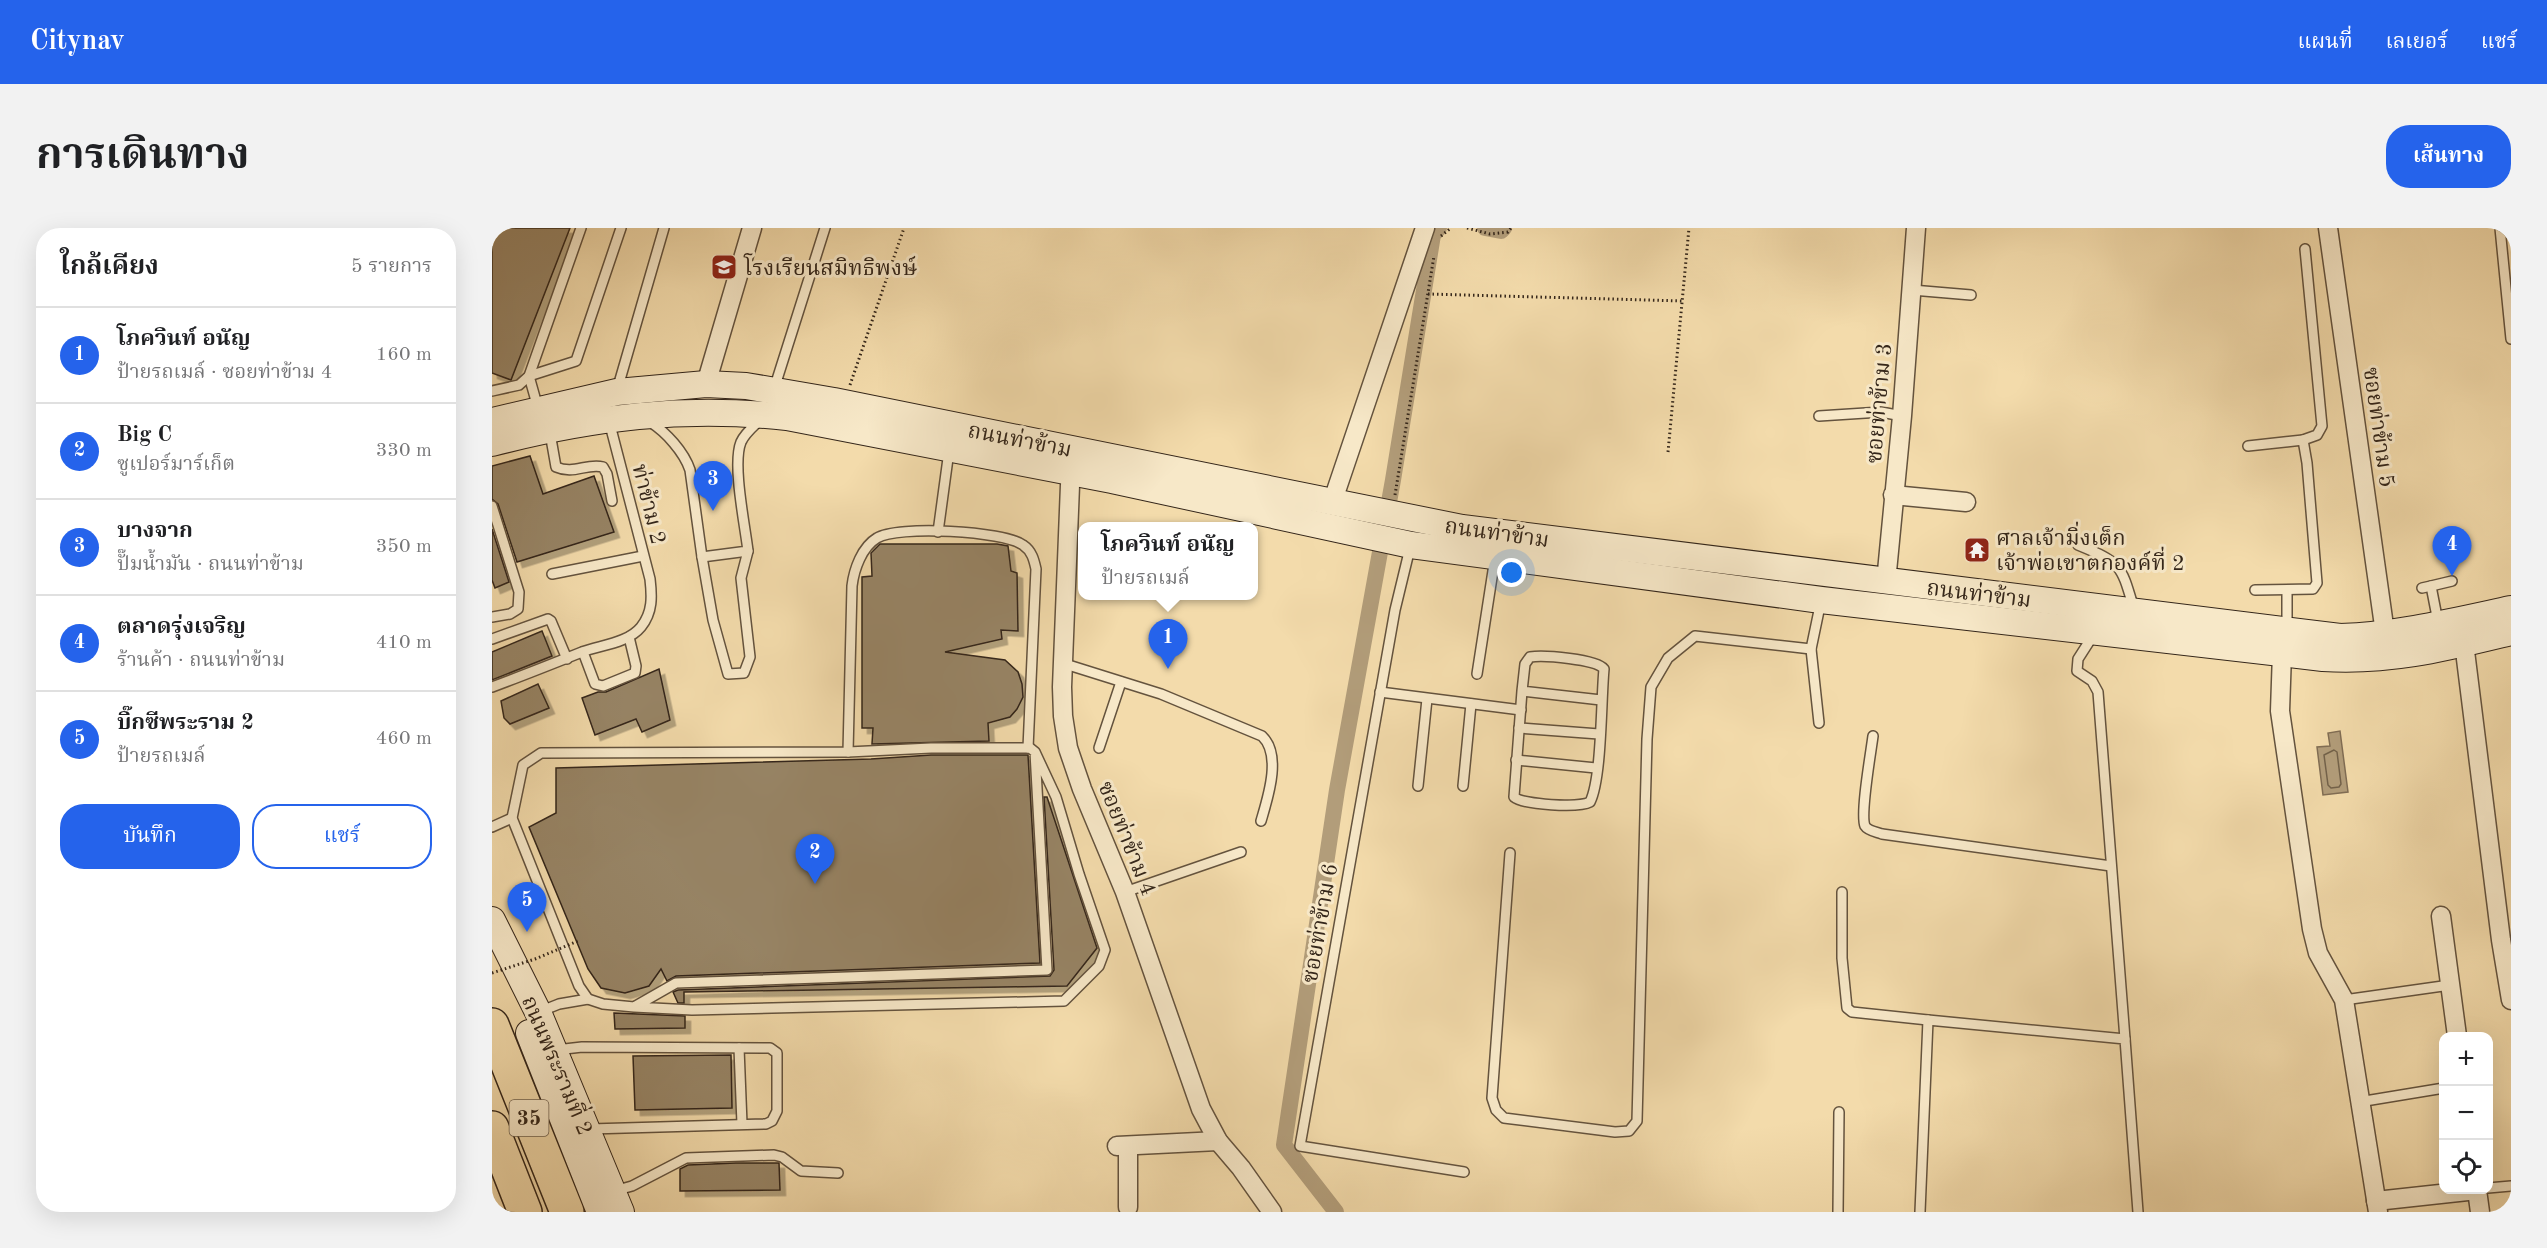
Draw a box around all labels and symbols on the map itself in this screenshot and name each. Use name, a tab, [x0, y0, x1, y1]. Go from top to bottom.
school or university icon: โรงเรียนสมิทธิพงษ์	[709, 252, 739, 282]
place label: โรงเรียนสมิทธิพงษ์	[743, 253, 917, 280]
street label: ซอยท่าข้าม 3	[1862, 342, 1896, 464]
street label: ซอยท่าข้าม 5	[2359, 366, 2399, 489]
street label: ถนนท่าข้าม	[966, 418, 1074, 462]
street label: ท่าข้าม 2	[628, 462, 671, 547]
pin: 3	[694, 462, 732, 511]
street label: ถนนท่าข้าม	[1443, 514, 1551, 552]
place label: ศาลเจ้ามิ่งเต็ก เจ้าพ่อเขาตกองค์ที่ 2	[1996, 521, 2185, 575]
pin: 4	[2432, 526, 2472, 576]
temple icon: ศาลเจ้ามิ่งเต็ก เจ้าพ่อเขาตกองค์ที่ 2	[1962, 535, 1992, 565]
your location	[1497, 558, 1526, 587]
street label: ถนนท่าข้าม	[1925, 576, 2033, 612]
pin: 1	[1148, 620, 1188, 669]
street label: ซอยท่าข้าม 4	[1093, 778, 1161, 899]
pin: 2	[796, 834, 834, 884]
street label: ซอยท่าข้าม 6	[1298, 862, 1342, 985]
pin: 5	[507, 882, 546, 932]
street label: ถนนพระรามที่ 2	[517, 990, 602, 1139]
road number: 35	[510, 1100, 549, 1136]

